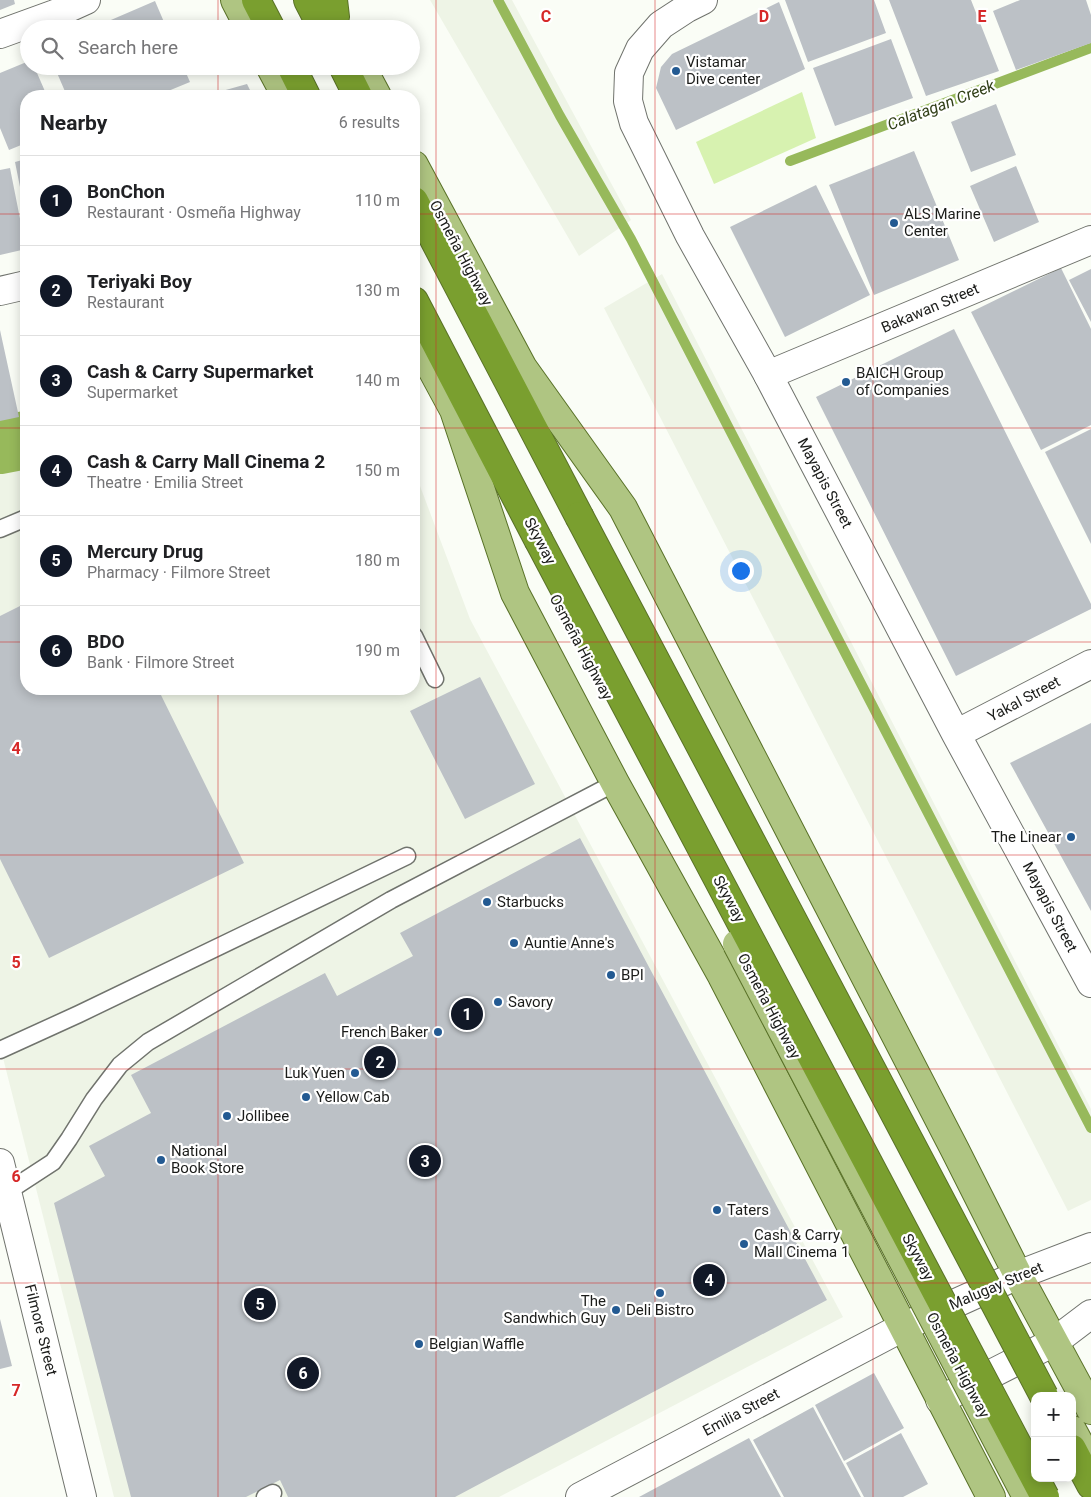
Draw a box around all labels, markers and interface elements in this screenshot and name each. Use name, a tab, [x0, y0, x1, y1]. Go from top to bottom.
text: C	[541, 7, 551, 26]
text: D	[759, 7, 769, 26]
text: E	[978, 7, 987, 26]
search box	[20, 20, 420, 75]
icon: search	[38, 34, 66, 62]
text: Search here	[78, 36, 178, 59]
place label: Vistamar Dive center	[686, 53, 760, 88]
marker: Vistamar Dive center	[670, 65, 682, 77]
water label: Calatagan Creek	[885, 75, 998, 134]
text: Nearby	[40, 111, 107, 135]
text: 6 results	[339, 113, 400, 132]
text: BonChon	[87, 180, 165, 203]
text: 1	[51, 191, 61, 210]
text: 110 m	[355, 191, 400, 210]
street label: Osmeña Highway	[426, 197, 496, 309]
text: Restaurant · Osmeña Highway	[87, 203, 301, 222]
place label: ALS Marine Center	[904, 205, 981, 240]
marker: ALS Marine Center	[888, 217, 900, 229]
text: Teriyaki Boy	[87, 270, 192, 293]
street label: Bakawan Street	[878, 279, 982, 337]
text: 2	[51, 281, 61, 300]
text: 130 m	[355, 281, 400, 300]
text: Restaurant	[87, 293, 164, 312]
text: Cash & Carry Supermarket	[87, 360, 313, 383]
place label: BAICH Group of Companies	[856, 364, 949, 399]
text: 3	[51, 371, 61, 390]
text: 140 m	[355, 371, 400, 390]
marker: BAICH Group of Companies	[840, 376, 852, 388]
text: Supermarket	[87, 383, 178, 402]
street label: Mayapis Street	[794, 435, 856, 531]
text: Cash & Carry Mall Cinema 2	[87, 450, 325, 473]
text: 4	[51, 461, 61, 480]
text: 150 m	[355, 461, 400, 480]
text: Theatre · Emilia Street	[87, 473, 243, 492]
street label: Skyway	[520, 515, 560, 567]
text: Mercury Drug	[87, 540, 203, 563]
text: 5	[51, 551, 61, 570]
text: 180 m	[355, 551, 400, 570]
your location	[728, 558, 754, 584]
text: Pharmacy · Filmore Street	[87, 563, 271, 582]
street label: Osmeña Highway	[546, 591, 616, 703]
text: BDO	[87, 630, 125, 653]
text: 6	[51, 641, 61, 660]
text: 190 m	[355, 641, 400, 660]
text: Bank · Filmore Street	[87, 653, 234, 672]
street label: Yakal Street	[985, 672, 1063, 726]
text: 4	[11, 739, 21, 758]
place label: The Linear	[991, 828, 1061, 846]
marker: The Linear	[1065, 831, 1077, 843]
street label: Mayapis Street	[1019, 859, 1081, 955]
street label: Skyway	[709, 873, 749, 925]
place label: Starbucks	[497, 893, 564, 911]
marker: Starbucks	[481, 896, 493, 908]
place label: Auntie Anne's	[524, 934, 614, 952]
marker: Auntie Anne's	[508, 937, 520, 949]
street label: Osmeña Highway	[734, 950, 804, 1062]
text: 5	[11, 953, 21, 972]
place label: BPI	[621, 966, 644, 984]
marker: BPI	[605, 969, 617, 981]
place label: Savory	[508, 993, 553, 1011]
pin: 1	[451, 995, 483, 1033]
marker: Savory	[492, 996, 504, 1008]
place label: French Baker	[341, 1023, 428, 1041]
marker: French Baker	[432, 1026, 444, 1038]
pin: 2	[364, 1043, 396, 1081]
place label: Luk Yuen	[284, 1064, 345, 1082]
marker: Luk Yuen	[349, 1067, 361, 1079]
place label: Yellow Cab	[316, 1088, 390, 1106]
marker: Yellow Cab	[300, 1091, 312, 1103]
place label: Jollibee	[237, 1107, 289, 1125]
marker: Jollibee	[221, 1110, 233, 1122]
place label: National Book Store	[171, 1142, 244, 1177]
pin: 3	[409, 1142, 441, 1180]
marker: National Book Store	[155, 1154, 167, 1166]
text: 6	[11, 1167, 21, 1186]
place label: Taters	[727, 1201, 769, 1219]
marker: Taters	[711, 1204, 723, 1216]
place label: Cash & Carry Mall Cinema 1	[754, 1226, 849, 1261]
street label: Skyway	[898, 1231, 938, 1283]
marker: Cash & Carry Mall Cinema 1	[738, 1238, 750, 1250]
street label: Malugay Street	[946, 1258, 1046, 1314]
pin: 4	[693, 1261, 725, 1299]
street label: Filmore Street	[21, 1282, 61, 1378]
pin: 5	[244, 1285, 276, 1323]
marker: Deli Bistro	[654, 1287, 666, 1299]
place label: The Sandwhich Guy	[504, 1292, 606, 1327]
place label: Deli Bistro	[626, 1301, 694, 1319]
marker: The Sandwhich Guy	[610, 1304, 622, 1316]
street label: Osmeña Highway	[923, 1309, 993, 1421]
place label: Belgian Waffle	[429, 1335, 524, 1353]
marker: Belgian Waffle	[413, 1338, 425, 1350]
pin: 6	[287, 1354, 319, 1392]
text: 7	[11, 1381, 21, 1400]
street label: Emilia Street	[700, 1384, 782, 1440]
map controls	[1031, 1392, 1076, 1482]
button: +	[1031, 1392, 1076, 1437]
button: −	[1031, 1437, 1076, 1482]

